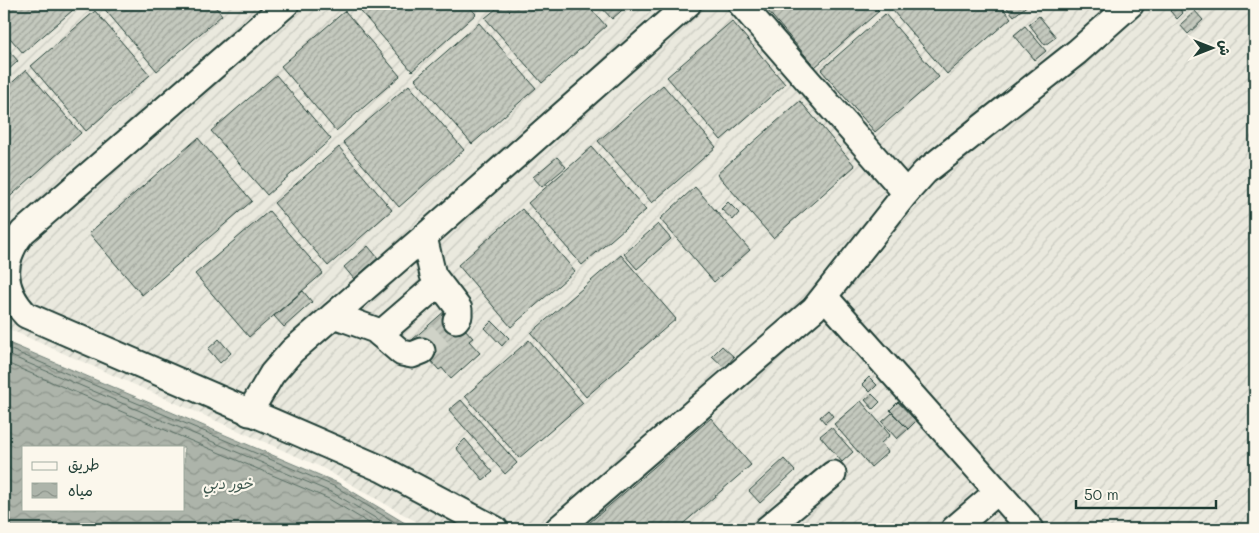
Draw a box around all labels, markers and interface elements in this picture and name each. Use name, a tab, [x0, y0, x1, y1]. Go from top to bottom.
north arrow	[1186, 22, 1236, 72]
text: ش	[1216, 40, 1235, 56]
legend	[22, 446, 185, 510]
text: طريق	[68, 454, 100, 474]
water label: خور دبي	[203, 473, 254, 497]
scale bar	[1076, 478, 1216, 510]
text: مياه	[68, 480, 93, 500]
text: 50 m	[1084, 484, 1119, 504]

